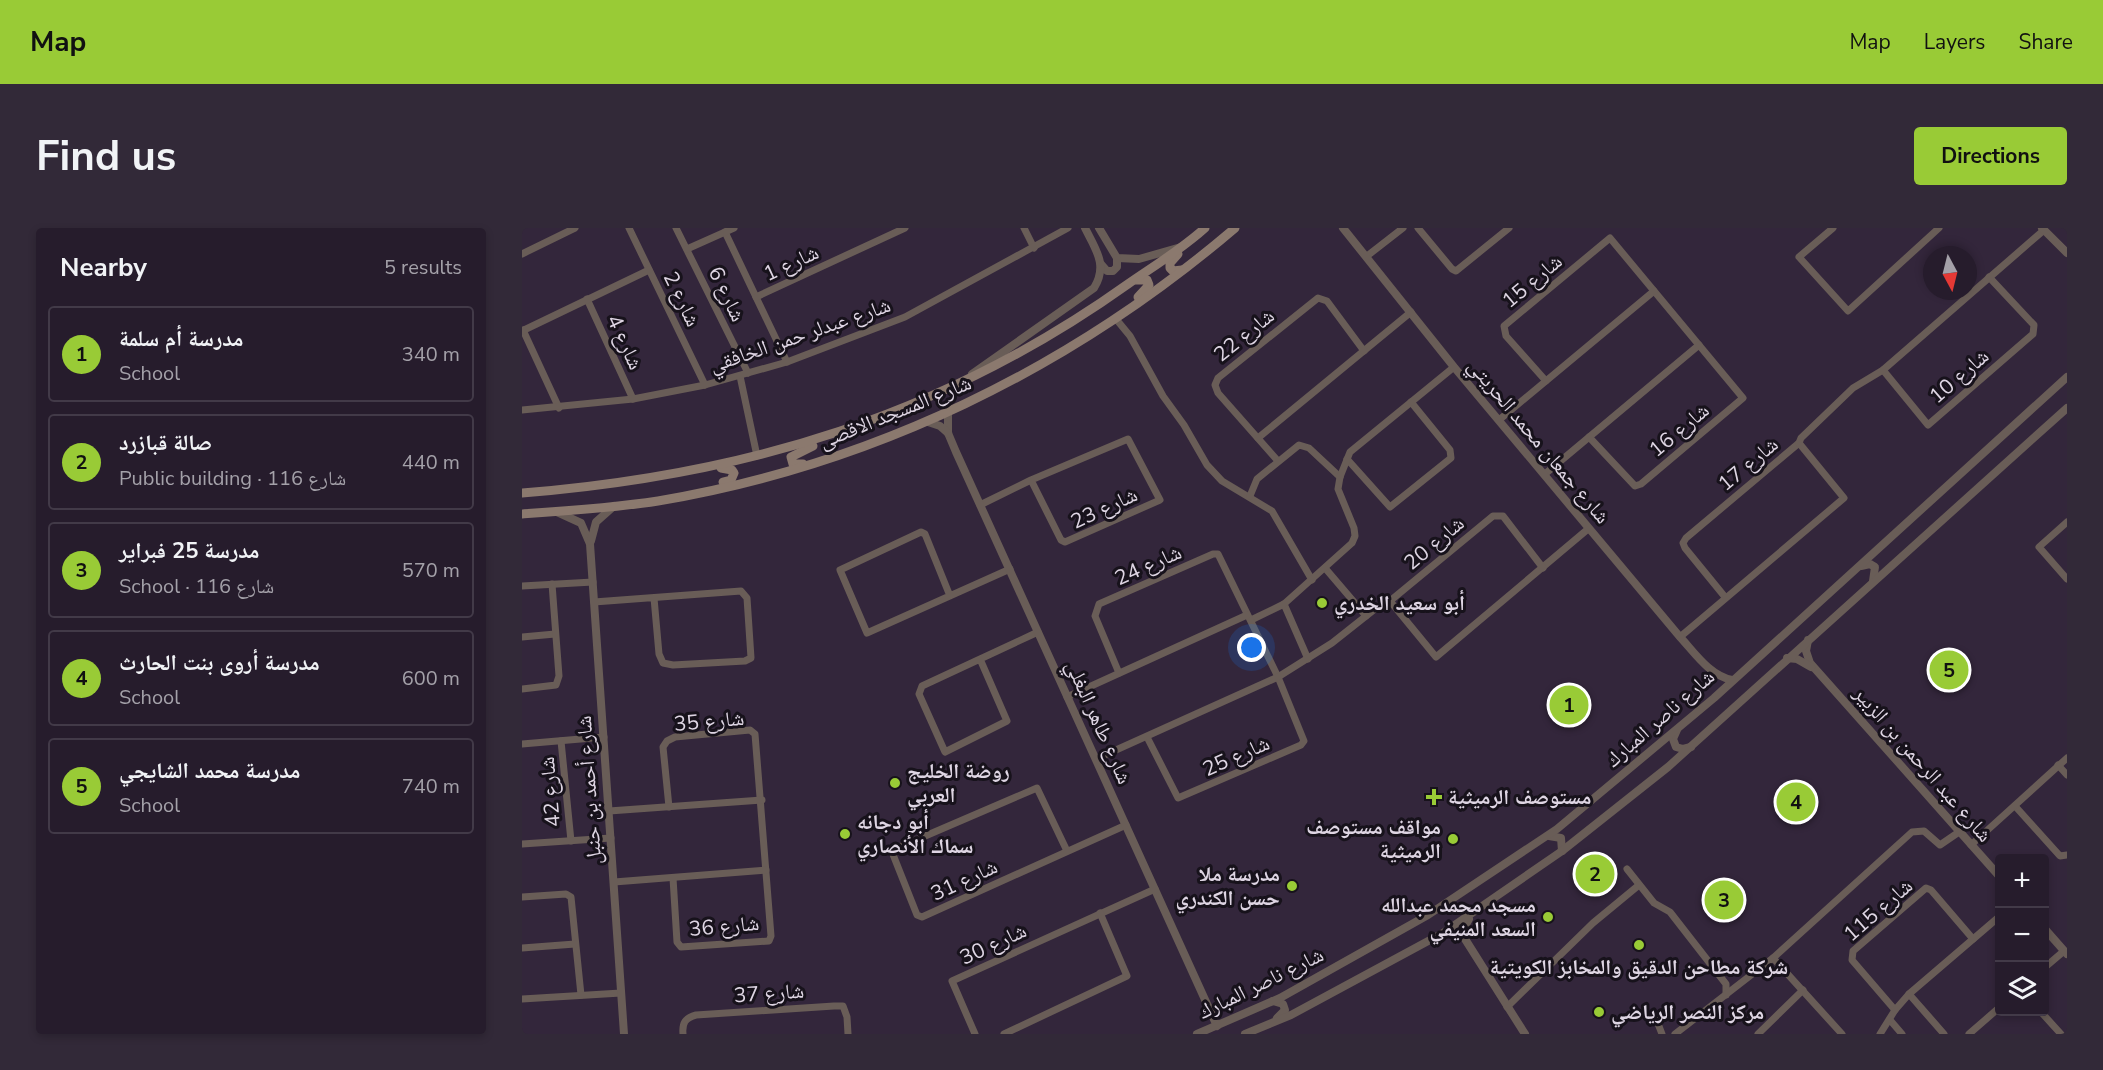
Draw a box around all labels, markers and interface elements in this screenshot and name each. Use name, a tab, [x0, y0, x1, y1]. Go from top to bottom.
text: Map	[30, 23, 86, 61]
text: Map	[1849, 28, 1891, 56]
text: Layers	[1924, 28, 1985, 56]
text: Share	[2018, 28, 2073, 56]
button: Directions	[1914, 127, 2067, 185]
text: Find us	[36, 128, 176, 185]
street label: شارع 1	[759, 238, 823, 288]
north arrow	[1923, 246, 1977, 300]
street label: شارع 15	[1496, 248, 1568, 314]
text: Nearby	[60, 250, 147, 285]
text: 5 results	[384, 254, 462, 281]
street label: شارع 6	[702, 262, 752, 326]
street label: شارع 2	[657, 267, 707, 331]
street label: شارع عبدلر حمن الخافقي	[706, 291, 895, 381]
street label: شارع 22	[1208, 302, 1280, 368]
street label: شارع 4	[600, 310, 650, 374]
text: مدرسة أم سلمة	[119, 324, 243, 354]
text: 1	[76, 341, 88, 368]
text: 340 m	[402, 341, 460, 368]
street label: شارع 10	[1923, 342, 1995, 410]
street label: شارع جمعان محمد الحريتي	[1460, 352, 1616, 531]
text: School	[119, 360, 180, 387]
street label: شارع المسجد الاقصى	[815, 369, 975, 455]
street label: شارع 16	[1643, 397, 1715, 463]
text: صالة قبازرد	[119, 428, 212, 458]
street label: شارع 17	[1712, 431, 1784, 497]
text: 2	[76, 449, 88, 476]
text: 440 m	[402, 449, 460, 476]
text: Public building · شارع 116	[119, 465, 346, 492]
street label: شارع 23	[1066, 480, 1142, 536]
street label: شارع 20	[1398, 510, 1470, 576]
text: مدرسة 25 فبراير	[119, 536, 259, 566]
street label: شارع 24	[1110, 538, 1186, 592]
text: 3	[76, 557, 88, 584]
text: 570 m	[402, 557, 460, 584]
text: School · شارع 116	[119, 573, 274, 600]
place label: أبو سعيد الخدري	[1334, 589, 1465, 619]
marker: أبو سعيد الخدري	[1315, 596, 1329, 610]
your location	[1237, 633, 1266, 662]
text: مدرسة أروى بنت الحارث	[119, 648, 320, 678]
pin: 5	[1930, 648, 1968, 692]
street label: شارع طاهر البغلي	[1057, 656, 1139, 789]
street label: شارع ناصر المبارك	[1599, 663, 1721, 773]
text: 4	[76, 665, 88, 692]
text: 600 m	[402, 665, 460, 692]
street label: شارع عبد الرحمن بن الزبير	[1847, 679, 1999, 848]
pin: 1	[1550, 682, 1588, 728]
text: School	[119, 684, 180, 711]
street label: شارع 35	[673, 704, 745, 738]
street label: شارع أحمد بن حنبل	[570, 715, 608, 865]
street label: شارع 25	[1198, 729, 1274, 783]
text: مدرسة محمد الشايجي	[119, 756, 300, 786]
street label: شارع 42	[533, 756, 567, 828]
place label: روضة الخليج العربي	[907, 757, 1010, 811]
text: 5	[76, 773, 88, 800]
text: 740 m	[402, 773, 460, 800]
marker: روضة الخليج العربي	[888, 776, 902, 790]
pin: 4	[1776, 780, 1816, 824]
place label: مستوصف الرميثية	[1448, 783, 1591, 811]
marker: مستوصف الرميثية	[1425, 788, 1443, 806]
text: School	[119, 792, 180, 819]
place label: أبو دجانه سماك الأنصاري	[857, 808, 973, 862]
place label: مواقف مستوصف الرميثية	[1306, 813, 1441, 865]
marker: أبو دجانه سماك الأنصاري	[838, 827, 852, 841]
marker: مواقف مستوصف الرميثية	[1446, 832, 1460, 846]
street label: شارع 31	[926, 852, 1002, 908]
pin: 2	[1576, 852, 1614, 896]
map controls	[1995, 854, 2049, 1016]
button: +	[1995, 854, 2049, 908]
place label: مدرسة ملا حسن الكندري	[1176, 860, 1280, 914]
street label: شارع 115	[1837, 872, 1919, 948]
pin: 3	[1704, 878, 1744, 922]
marker: مدرسة ملا حسن الكندري	[1285, 879, 1299, 893]
place label: مسجد محمد عبدالله السعد المنيفي	[1381, 891, 1536, 945]
button: −	[1995, 908, 2049, 962]
street label: شارع 36	[688, 909, 760, 943]
marker: مسجد محمد عبدالله السعد المنيفي	[1541, 910, 1555, 924]
street label: شارع 30	[955, 916, 1031, 972]
marker: شركة مطاحن الدقيق والمخابز الكويتية	[1632, 938, 1646, 952]
street label: شارع ناصر المبارك	[1194, 941, 1328, 1025]
place label: شركة مطاحن الدقيق والمخابز الكويتية	[1490, 953, 1788, 981]
button: layers	[1995, 962, 2049, 1016]
street label: شارع 37	[733, 977, 805, 1009]
place label: مركز النصر الرياضي	[1611, 998, 1764, 1028]
marker: مركز النصر الرياضي	[1592, 1005, 1606, 1019]

